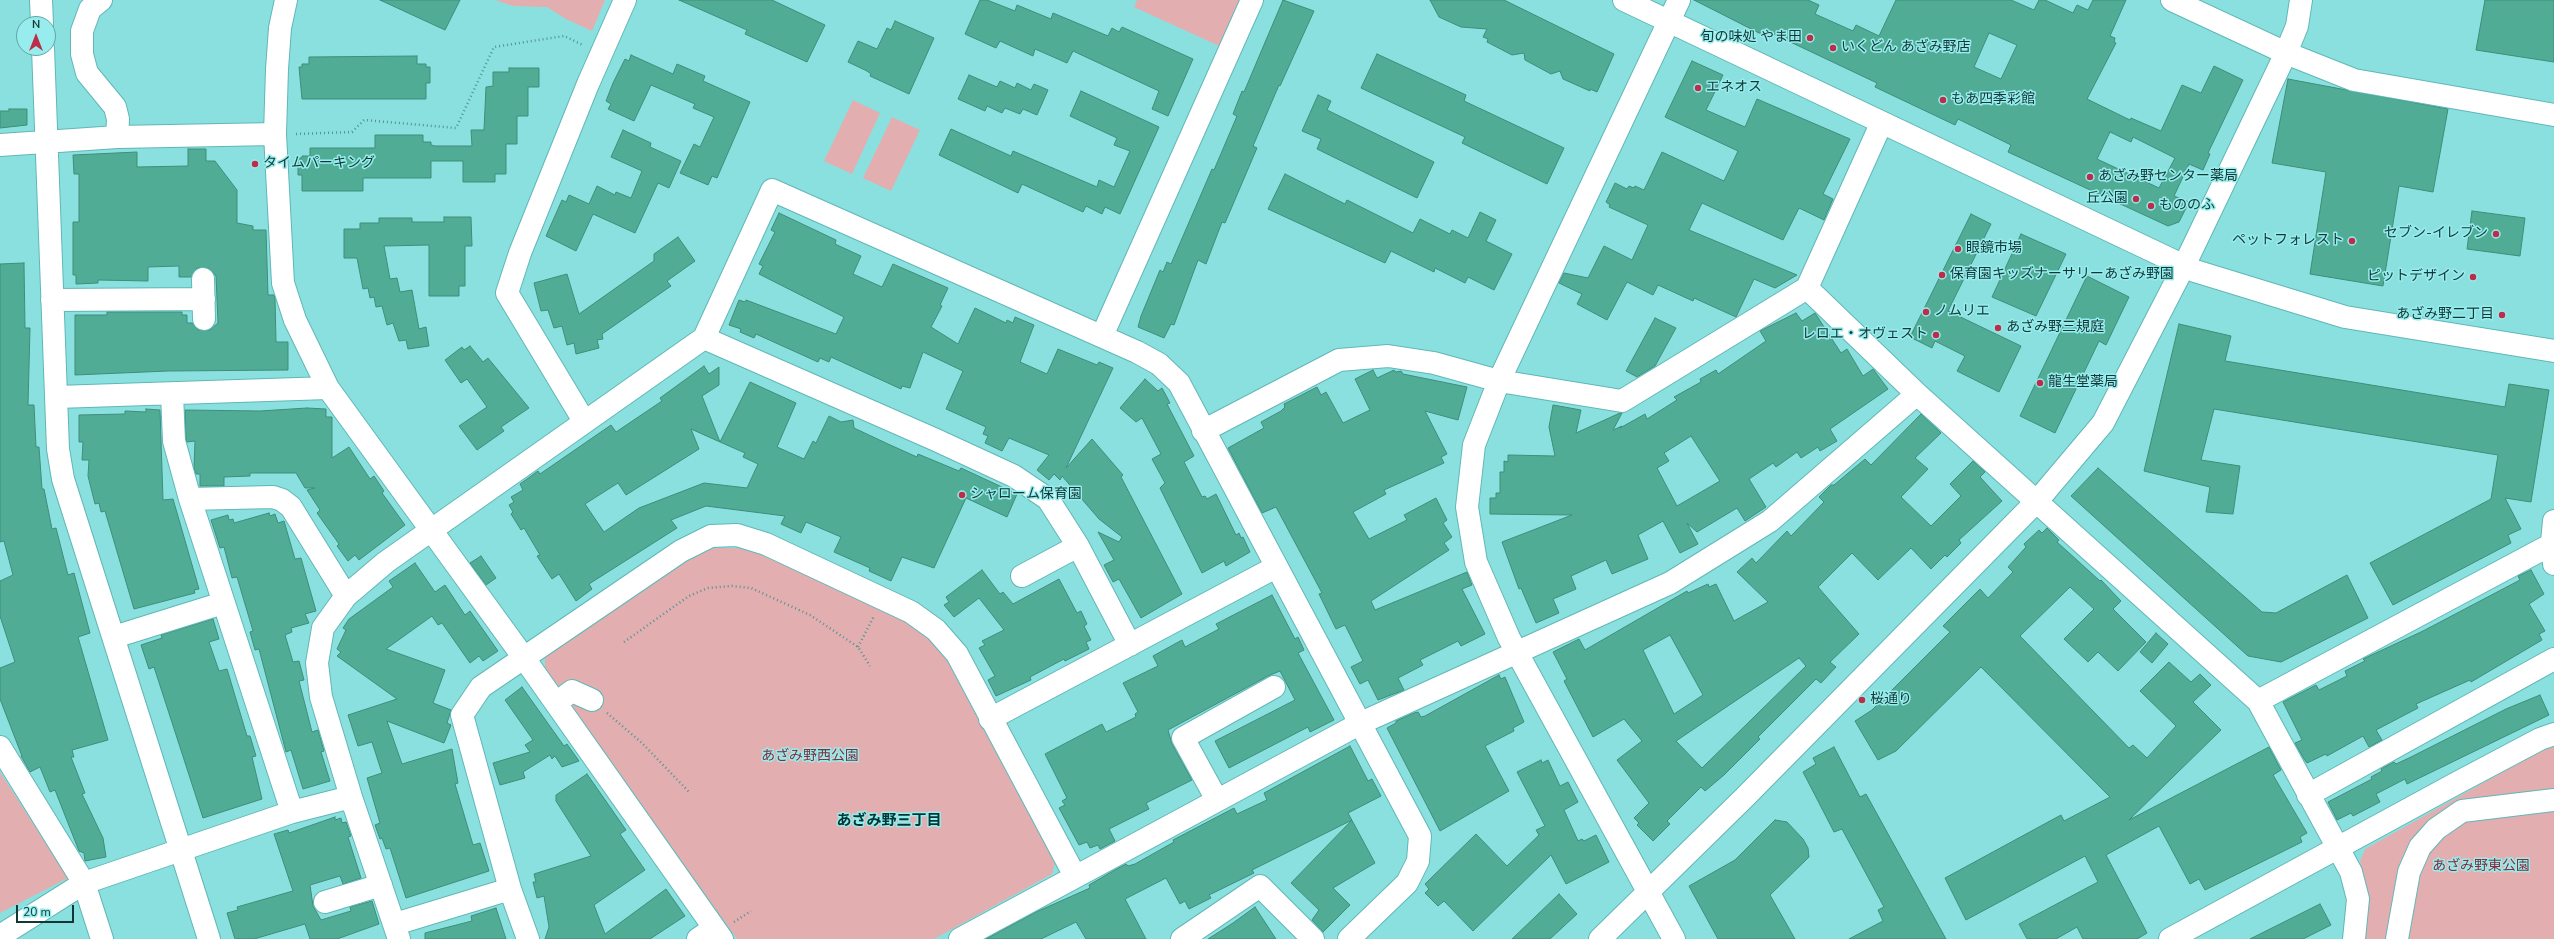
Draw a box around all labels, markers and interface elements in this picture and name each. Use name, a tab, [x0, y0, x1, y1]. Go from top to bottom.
north arrow	[16, 16, 56, 56]
text: N	[32, 17, 40, 32]
place label: 旬の味処 やま田	[1700, 30, 1802, 46]
marker: 旬の味処 やま田	[1805, 33, 1815, 43]
place label: いくどん あざみ野店	[1841, 40, 1971, 56]
marker: いくどん あざみ野店	[1828, 43, 1838, 53]
place label: エネオス	[1706, 80, 1762, 96]
marker: エネオス	[1693, 83, 1703, 93]
place label: もあ四季彩館	[1951, 92, 2035, 108]
marker: もあ四季彩館	[1938, 95, 1948, 105]
place label: タイムパーキング	[263, 156, 375, 172]
marker: タイムパーキング	[250, 159, 260, 169]
place label: あざみ野センター薬局	[2098, 169, 2238, 185]
marker: あざみ野センター薬局	[2085, 172, 2095, 182]
place label: 丘公園	[2086, 191, 2128, 207]
marker: 丘公園	[2131, 194, 2141, 204]
place label: もののふ	[2159, 198, 2215, 214]
marker: もののふ	[2146, 201, 2156, 211]
place label: セブン-イレブン	[2384, 226, 2488, 242]
marker: セブン-イレブン	[2491, 229, 2501, 239]
place label: ペットフォレスト	[2232, 233, 2344, 249]
marker: ペットフォレスト	[2347, 236, 2357, 246]
place label: 眼鏡市場	[1966, 241, 2022, 257]
marker: 眼鏡市場	[1953, 244, 1963, 254]
place label: 保育園キッズナーサリーあざみ野園	[1950, 267, 2174, 283]
place label: ピットデザイン	[2367, 269, 2465, 285]
marker: 保育園キッズナーサリーあざみ野園	[1937, 270, 1947, 280]
marker: ピットデザイン	[2468, 272, 2478, 282]
place label: ノムリエ	[1934, 304, 1990, 320]
marker: ノムリエ	[1921, 307, 1931, 317]
place label: あざみ野二丁目	[2396, 307, 2494, 323]
marker: あざみ野二丁目	[2497, 310, 2507, 320]
place label: あざみ野三規庭	[2006, 320, 2104, 336]
marker: あざみ野三規庭	[1993, 323, 2003, 333]
place label: レロエ・オヴェスト	[1802, 327, 1928, 343]
marker: レロエ・オヴェスト	[1931, 330, 1941, 340]
place label: 龍生堂薬局	[2048, 375, 2118, 391]
marker: 龍生堂薬局	[2035, 378, 2045, 388]
place label: シャローム保育園	[970, 487, 1082, 503]
marker: シャローム保育園	[957, 490, 967, 500]
place label: 桜通り	[1870, 692, 1912, 708]
marker: 桜通り	[1857, 695, 1867, 705]
park label: あざみ野西公園	[761, 749, 859, 765]
district label: あざみ野三丁目	[837, 812, 941, 830]
park label: あざみ野東公園	[2432, 859, 2530, 875]
scale bar	[18, 897, 76, 923]
text: 20 m	[23, 904, 51, 920]

